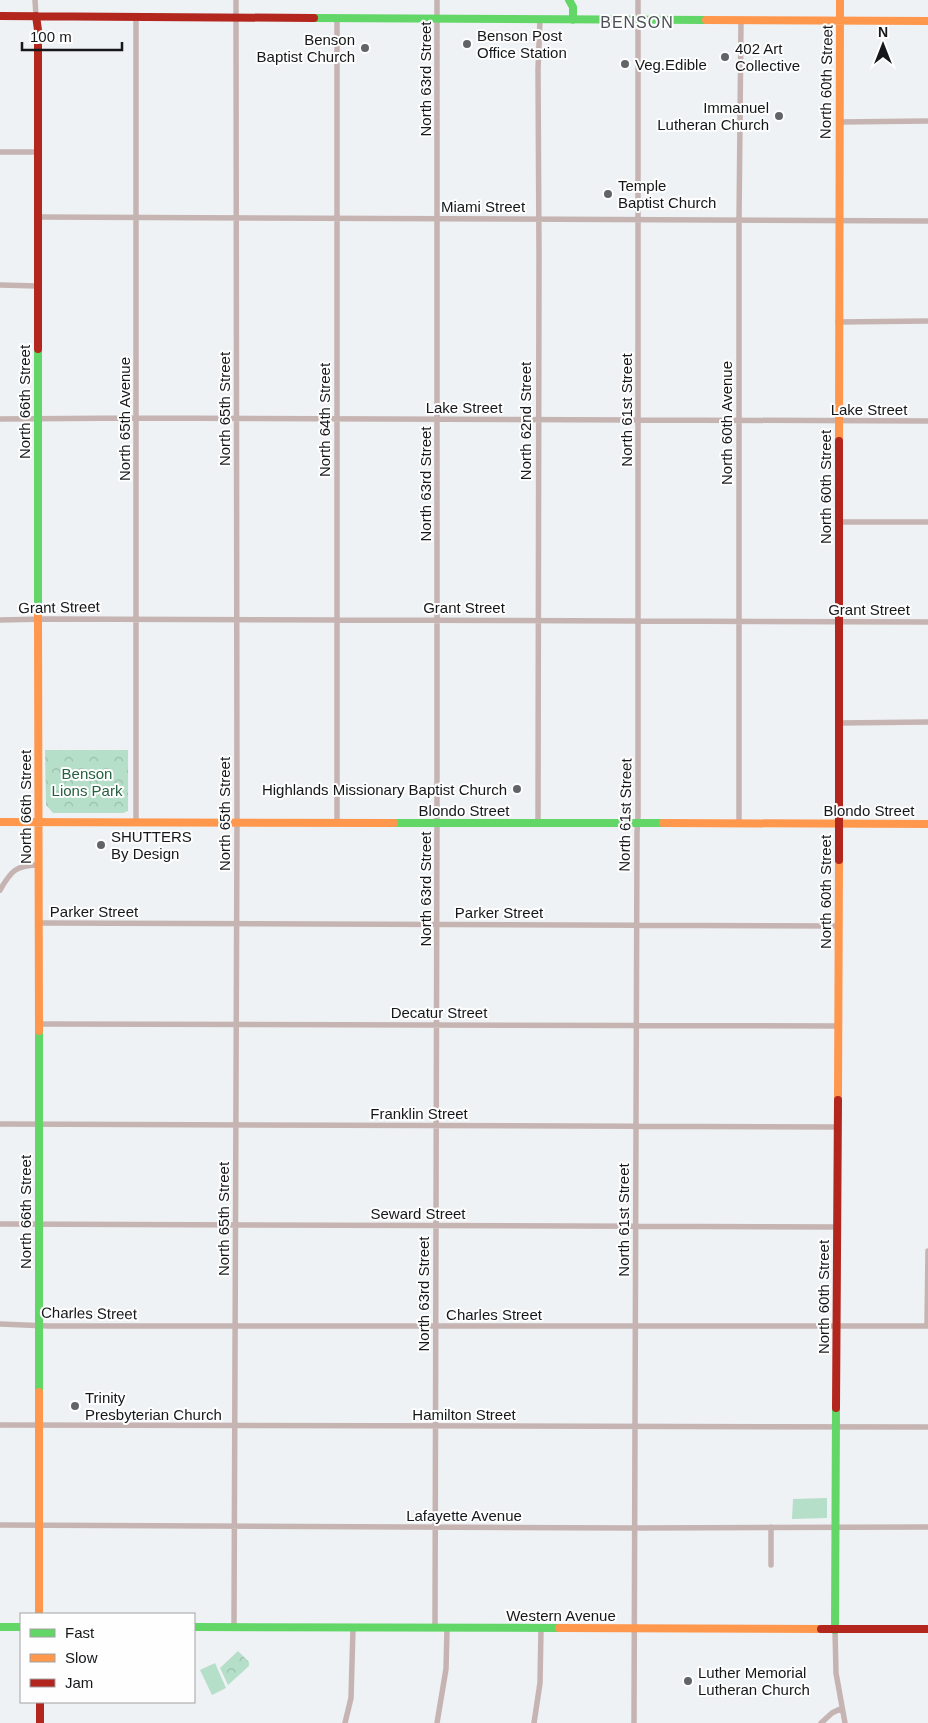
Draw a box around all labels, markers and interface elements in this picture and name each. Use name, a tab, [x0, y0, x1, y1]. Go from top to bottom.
district label: BENSON	[600, 14, 674, 31]
scale bar	[22, 20, 122, 52]
north arrow	[858, 20, 908, 70]
street label: North 63rd Street	[417, 21, 434, 137]
street label: North 60th Street	[817, 24, 836, 139]
text: N	[878, 24, 888, 40]
place label: Benson Post Office Station	[477, 27, 567, 61]
text: 100 m	[30, 28, 72, 45]
place label: Benson Baptist Church	[257, 31, 355, 65]
marker: Benson Post Office Station	[461, 38, 473, 50]
place label: 402 Art Collective	[735, 40, 800, 74]
marker: Benson Baptist Church	[359, 42, 371, 54]
marker: 402 Art Collective	[719, 51, 731, 63]
place label: Veg.Edible	[635, 56, 707, 73]
marker: Veg.Edible	[619, 58, 631, 70]
place label: Immanuel Lutheran Church	[657, 99, 769, 133]
marker: Immanuel Lutheran Church	[773, 110, 785, 122]
place label: Temple Baptist Church	[618, 177, 716, 211]
marker: Temple Baptist Church	[602, 188, 614, 200]
street label: Miami Street	[441, 198, 526, 215]
street label: North 66th Street	[16, 344, 33, 459]
street label: North 65th Street	[216, 351, 233, 466]
street label: North 61st Street	[618, 352, 635, 467]
street label: North 65th Avenue	[116, 357, 133, 481]
street label: North 62nd Street	[517, 361, 534, 480]
street label: North 60th Avenue	[718, 361, 735, 485]
street label: North 64th Street	[316, 362, 333, 477]
street label: Lake Street	[426, 399, 503, 416]
street label: Lake Street	[831, 401, 908, 418]
street label: North 63rd Street	[417, 426, 434, 542]
street label: North 60th Street	[817, 429, 834, 544]
street label: Grant Street	[18, 598, 101, 616]
street label: Grant Street	[423, 599, 506, 616]
street label: Grant Street	[828, 601, 911, 618]
street label: North 66th Street	[17, 749, 34, 864]
street label: North 65th Street	[216, 756, 233, 871]
street label: North 61st Street	[616, 757, 635, 872]
park label: Benson Lions Park	[52, 765, 123, 799]
place label: Highlands Missionary Baptist Church	[262, 781, 507, 798]
marker: Highlands Missionary Baptist Church	[511, 783, 523, 795]
street label: Blondo Street	[419, 802, 510, 819]
street label: Blondo Street	[824, 802, 915, 819]
place label: SHUTTERS By Design	[111, 828, 192, 862]
street label: North 63rd Street	[417, 831, 434, 947]
street label: North 60th Street	[817, 834, 834, 949]
marker: SHUTTERS By Design	[95, 839, 107, 851]
street label: Parker Street	[50, 903, 139, 920]
street label: Parker Street	[455, 904, 544, 921]
street label: Decatur Street	[391, 1004, 488, 1021]
street label: Franklin Street	[370, 1105, 469, 1122]
street label: North 66th Street	[17, 1154, 34, 1269]
street label: North 65th Street	[215, 1161, 232, 1276]
street label: North 61st Street	[615, 1162, 632, 1277]
street label: Seward Street	[370, 1205, 466, 1222]
street label: North 63rd Street	[415, 1236, 432, 1352]
street label: North 60th Street	[815, 1239, 832, 1354]
street label: Charles Street	[41, 1304, 138, 1322]
street label: Charles Street	[446, 1306, 543, 1323]
place label: Trinity Presbyterian Church	[85, 1389, 222, 1423]
marker: Trinity Presbyterian Church	[69, 1400, 81, 1412]
street label: Hamilton Street	[412, 1406, 517, 1423]
street label: Lafayette Avenue	[406, 1507, 522, 1524]
street label: Western Avenue	[506, 1607, 616, 1624]
legend	[20, 1613, 195, 1703]
text: Fast	[65, 1624, 95, 1641]
text: Slow	[65, 1649, 98, 1666]
place label: Luther Memorial Lutheran Church	[698, 1664, 810, 1698]
text: Jam	[65, 1674, 93, 1691]
marker: Luther Memorial Lutheran Church	[682, 1675, 694, 1687]

